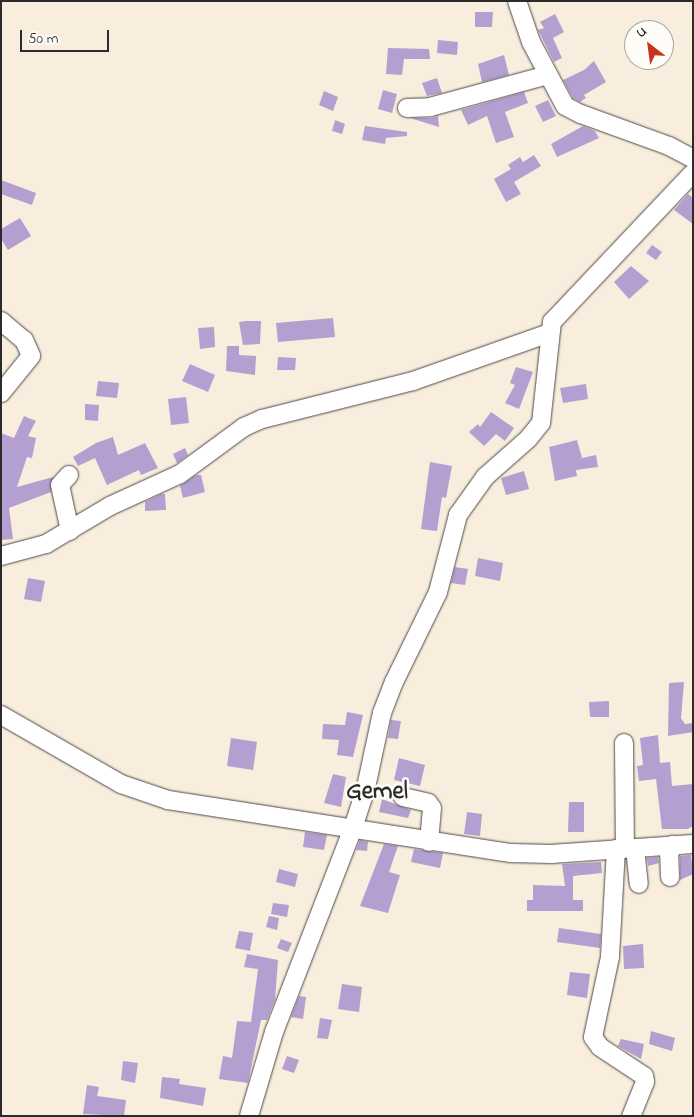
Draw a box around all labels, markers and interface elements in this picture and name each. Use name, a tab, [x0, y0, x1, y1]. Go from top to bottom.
scale bar	[22, 20, 111, 52]
north arrow	[624, 20, 674, 70]
text: U	[633, 21, 651, 44]
text: 50 m	[28, 28, 58, 50]
district label: Gemel	[346, 777, 408, 807]

